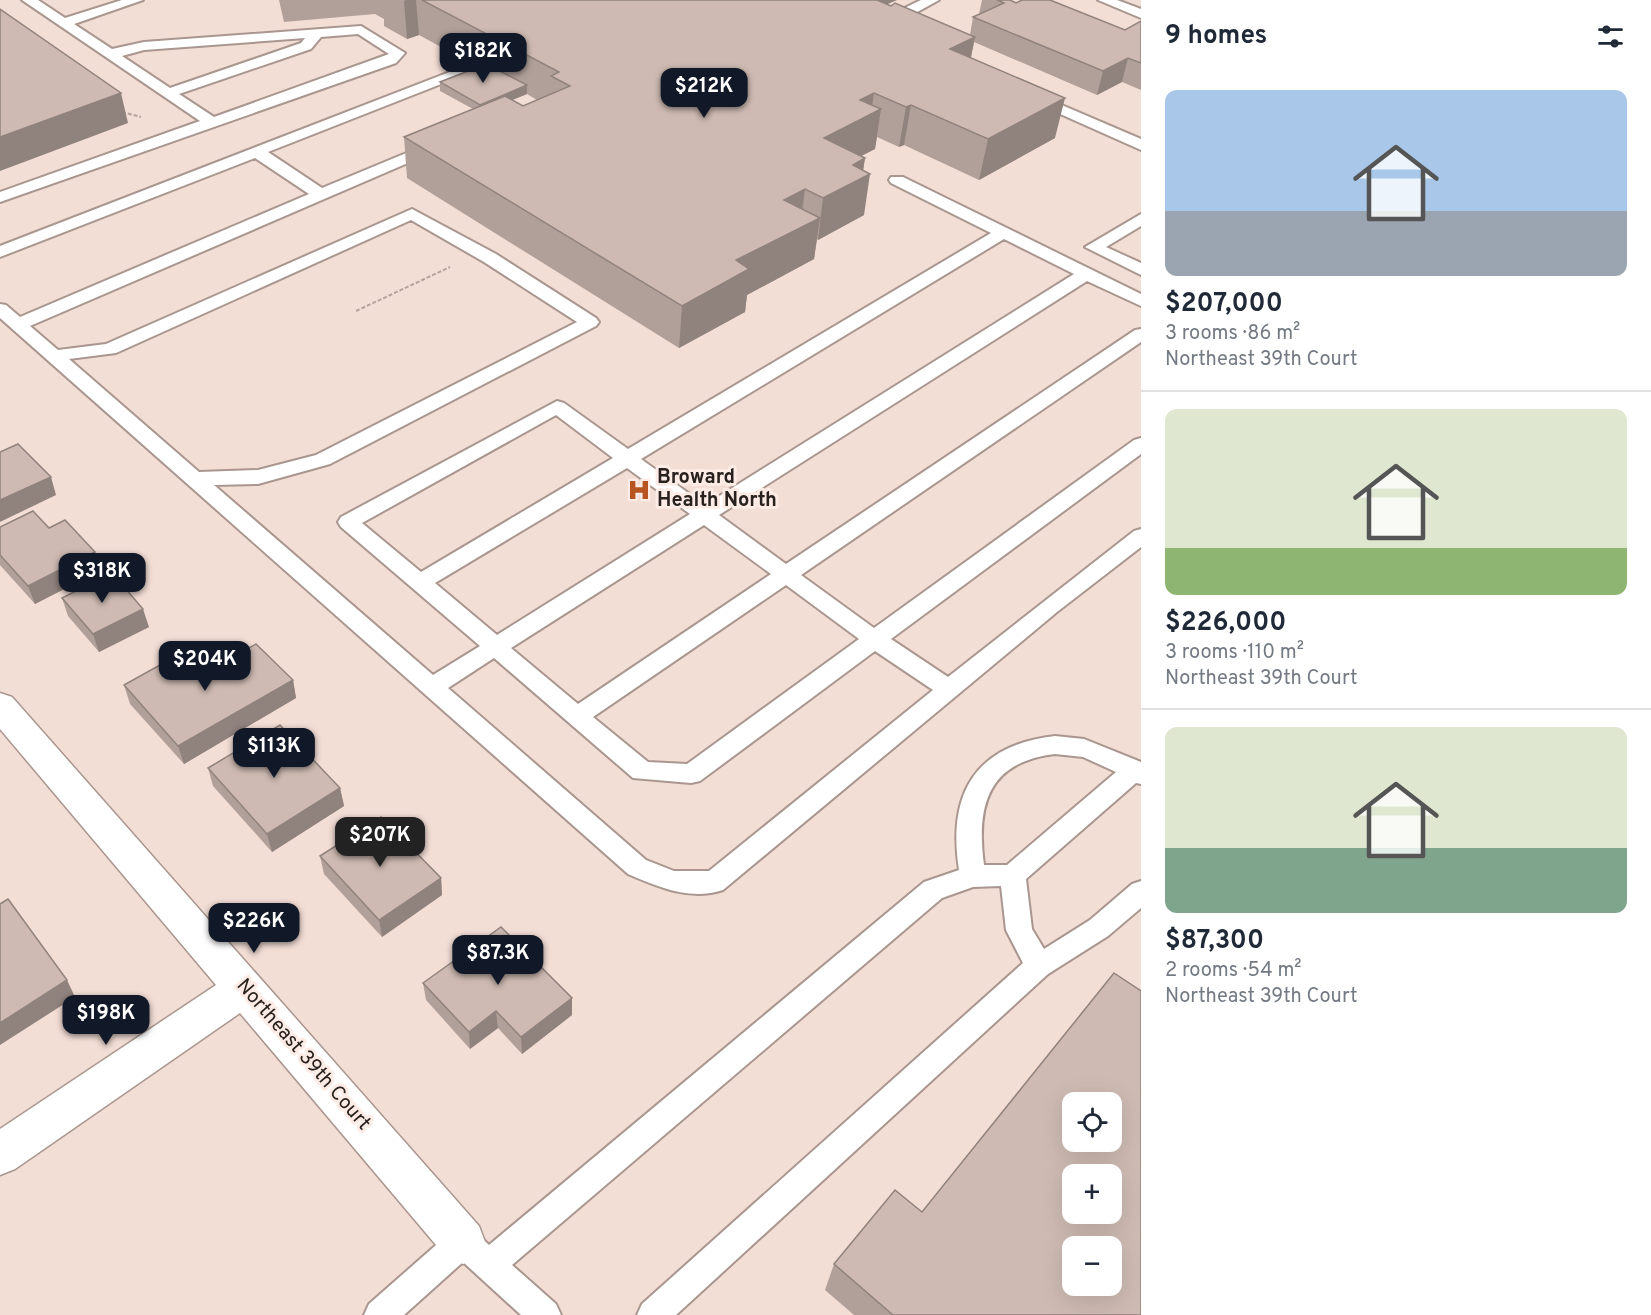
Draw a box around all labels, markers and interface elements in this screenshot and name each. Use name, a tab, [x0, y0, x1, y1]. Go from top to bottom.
text: 9 homes	[1165, 20, 1267, 53]
icon: filters	[1594, 20, 1627, 53]
pin: $182K	[441, 33, 525, 84]
text: $182K	[454, 39, 512, 65]
pin: $212K	[662, 68, 746, 119]
text: $212K	[675, 74, 733, 100]
icon: home	[1342, 129, 1450, 237]
text: $207,000	[1165, 288, 1283, 321]
text: 3 rooms · 86 m²	[1165, 321, 1300, 347]
text: Northeast 39th Court	[1165, 347, 1358, 373]
icon: home	[1342, 448, 1450, 556]
place label: Broward Health North	[657, 465, 777, 514]
hospital icon: Broward Health North	[626, 477, 652, 503]
pin: $318K	[60, 553, 144, 604]
text: $318K	[73, 559, 131, 585]
text: $226,000	[1165, 607, 1286, 640]
text: 3 rooms · 110 m²	[1165, 640, 1304, 666]
pin: $204K	[163, 641, 247, 692]
text: $204K	[173, 647, 237, 673]
text: Northeast 39th Court	[1165, 666, 1358, 692]
pin: $113K	[232, 728, 316, 779]
text: $113K	[247, 734, 301, 760]
icon: home	[1342, 766, 1450, 874]
pin: $207K	[338, 817, 422, 868]
text: $207K	[349, 823, 411, 849]
pin: $226K	[212, 903, 296, 954]
text: $226K	[223, 909, 285, 935]
text: $87,300	[1165, 925, 1264, 958]
pin: $87.3K	[449, 935, 547, 986]
text: $87.3K	[466, 941, 530, 967]
text: 2 rooms · 54 m²	[1165, 958, 1302, 984]
street label: Northeast 39th Court	[230, 974, 376, 1136]
text: Northeast 39th Court	[1165, 984, 1358, 1010]
pin: $198K	[64, 995, 148, 1046]
text: $198K	[76, 1001, 136, 1027]
map controls	[1062, 1092, 1122, 1296]
button: locate	[1062, 1092, 1122, 1152]
button: +	[1062, 1164, 1122, 1224]
button: −	[1062, 1236, 1122, 1296]

